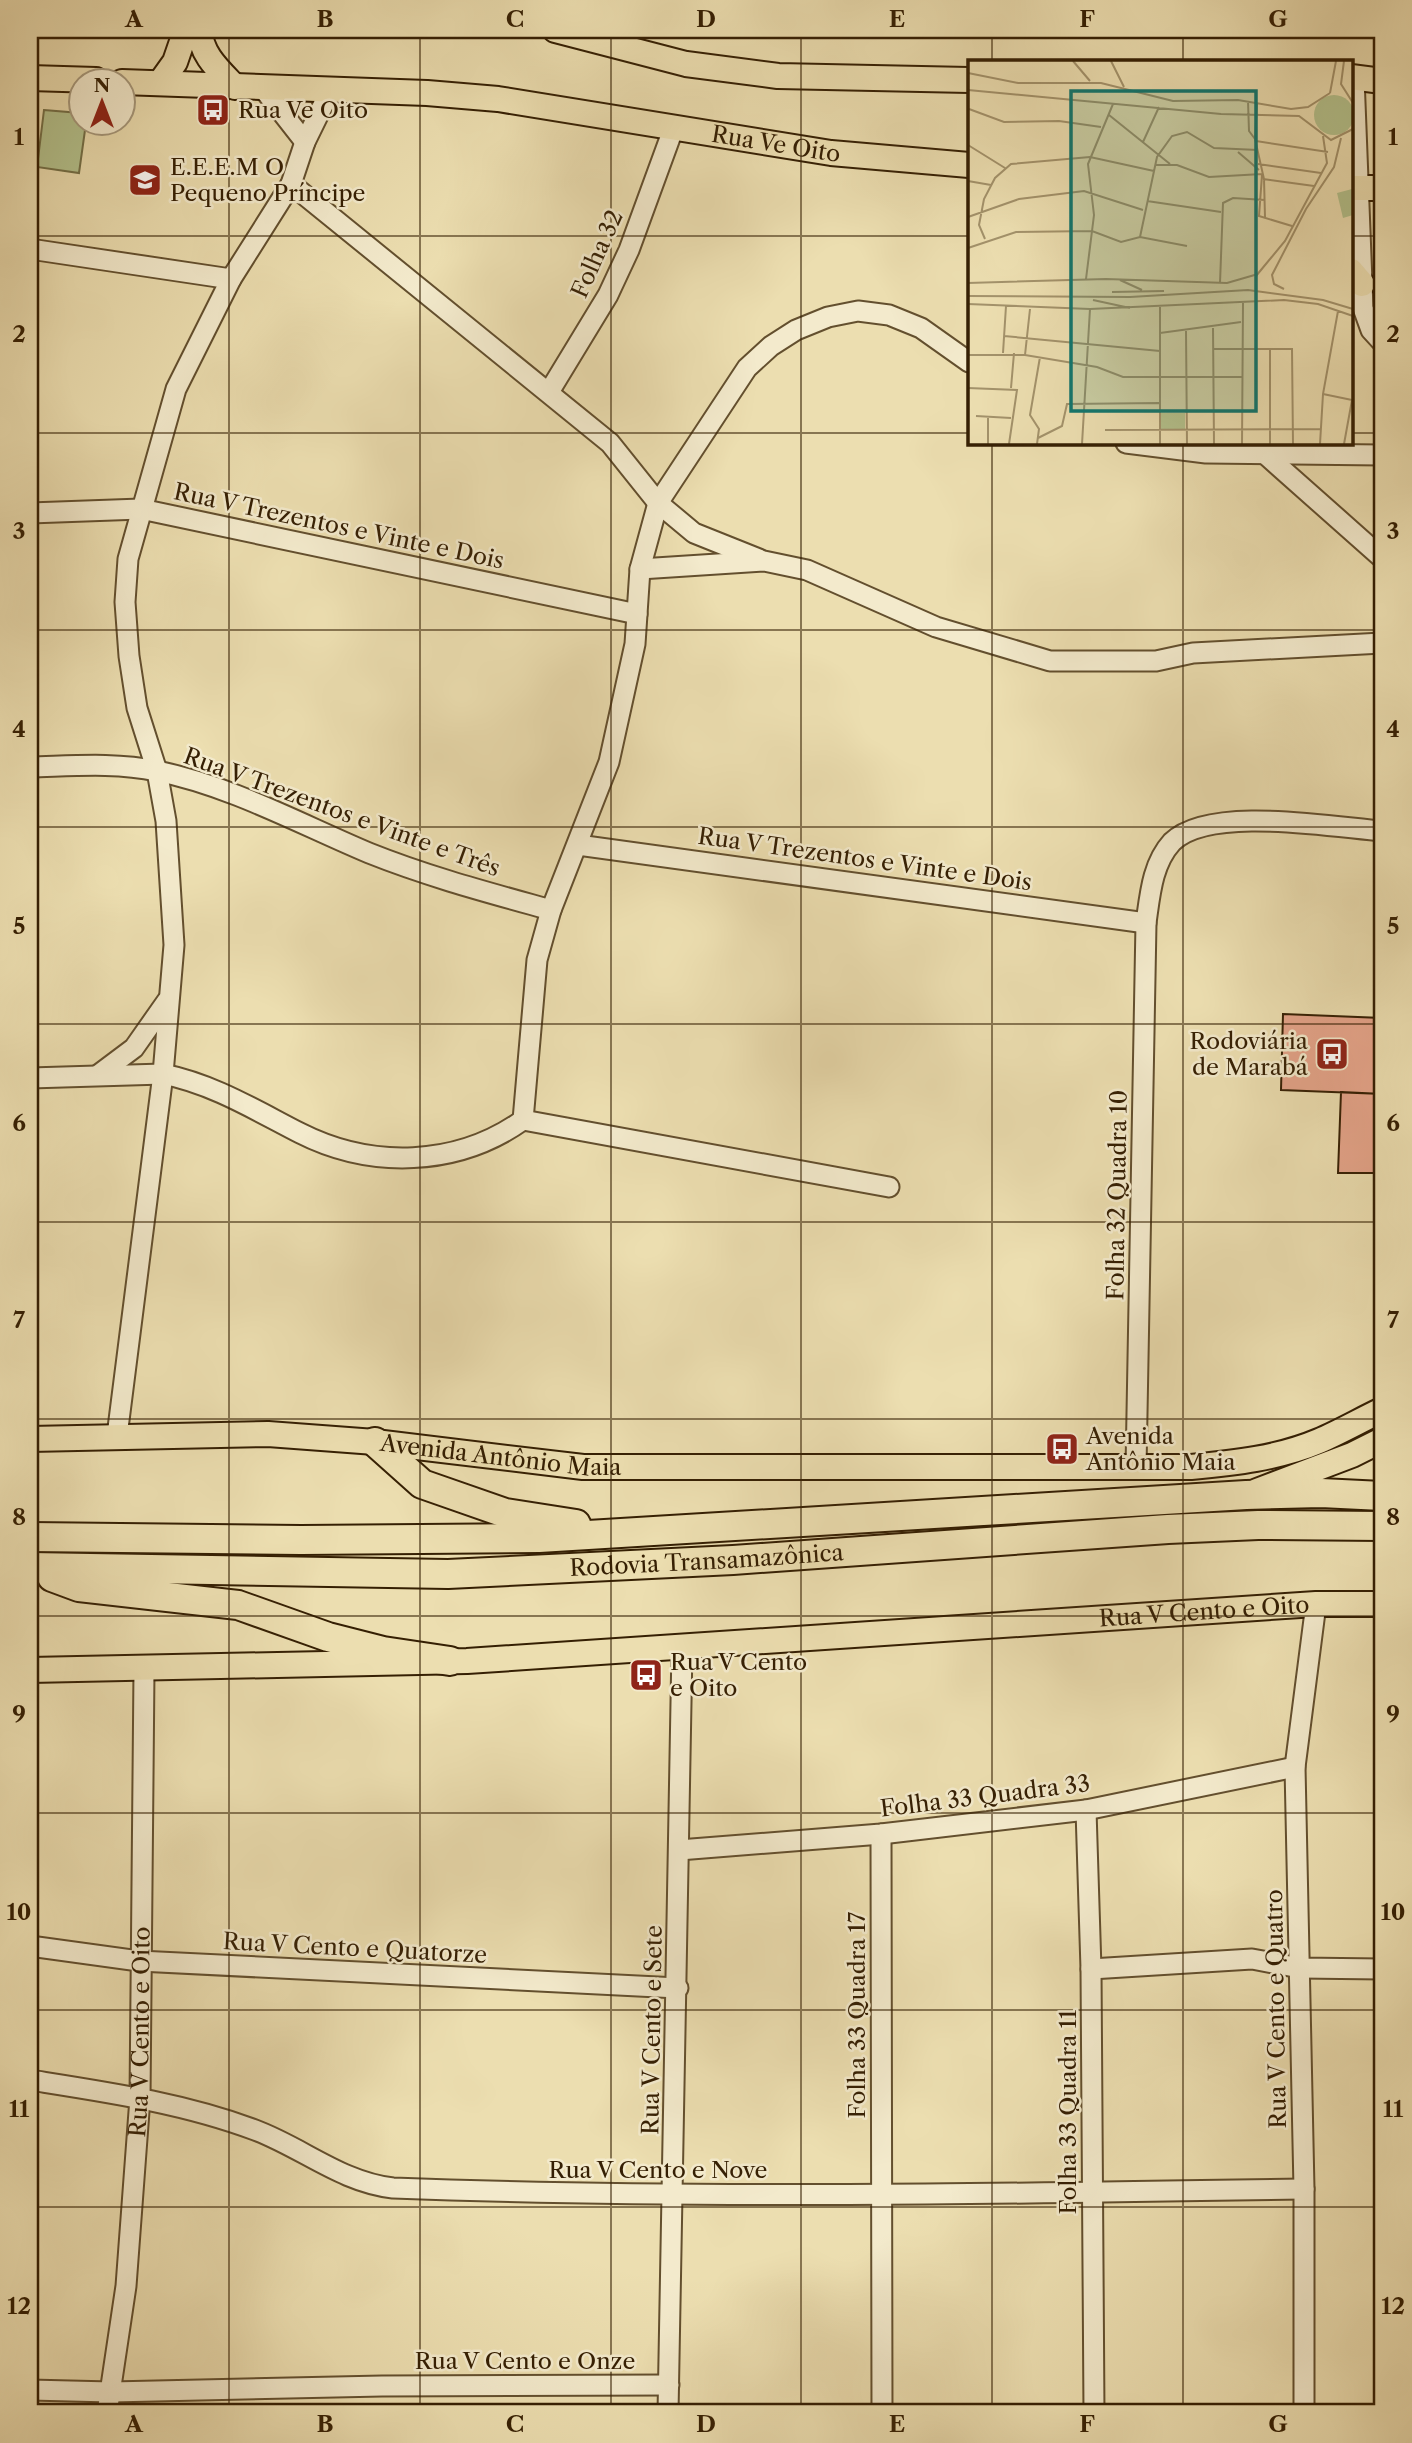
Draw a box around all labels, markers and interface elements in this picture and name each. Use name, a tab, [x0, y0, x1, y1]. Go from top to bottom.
text: A	[124, 5, 144, 33]
text: B	[316, 5, 334, 33]
text: C	[506, 5, 524, 33]
text: D	[696, 5, 716, 33]
text: E	[889, 5, 905, 33]
text: F	[1079, 5, 1095, 33]
text: G	[1268, 5, 1288, 33]
inset map	[968, 60, 1352, 444]
north arrow	[66, 66, 136, 136]
text: N	[94, 74, 110, 97]
bus stop icon: Rua Ve Oito	[194, 91, 232, 129]
place label: Rua Ve Oito	[238, 96, 368, 124]
street label: Rua Ve Oito	[709, 120, 841, 168]
text: 1	[14, 123, 25, 151]
text: 1	[1388, 123, 1399, 151]
place label: E.E.E.M O Pequeno Príncipe	[170, 153, 365, 207]
school or university icon: E.E.E.M O Pequeno Príncipe	[126, 161, 164, 199]
street label: Folha 32	[565, 206, 629, 302]
text: 2	[12, 320, 26, 348]
text: 2	[1386, 320, 1400, 348]
street label: Rua V Trezentos e Vinte e Dois	[171, 477, 507, 575]
text: 3	[13, 517, 26, 545]
text: 3	[1387, 517, 1400, 545]
text: 4	[12, 715, 26, 743]
text: 4	[1386, 715, 1400, 743]
street label: Rua V Trezentos e Vinte e Três	[180, 742, 504, 882]
street label: Rua V Trezentos e Vinte e Dois	[696, 822, 1034, 896]
text: 5	[13, 912, 25, 940]
text: 5	[1387, 912, 1399, 940]
place label: Rodoviária de Marabá	[1189, 1027, 1309, 1081]
bus stop icon: Rodoviária de Marabá	[1313, 1035, 1351, 1073]
street label: Folha 32 Quadra 10	[1101, 1089, 1133, 1301]
text: 6	[12, 1109, 26, 1137]
text: 6	[1386, 1109, 1400, 1137]
text: 7	[13, 1306, 25, 1334]
text: 7	[1387, 1306, 1399, 1334]
place label: Avenida Antônio Maia	[1085, 1422, 1236, 1476]
street label: Avenida Antônio Maia	[378, 1429, 622, 1482]
bus stop icon: Avenida Antônio Maia	[1043, 1430, 1081, 1468]
text: 8	[12, 1503, 26, 1531]
text: 8	[1386, 1503, 1400, 1531]
street label: Rodovia Transamazônica	[569, 1538, 845, 1582]
street label: Rua V Cento e Oito	[1098, 1590, 1310, 1633]
place label: Rua V Cento e Oito	[670, 1648, 807, 1702]
bus stop icon: Rua V Cento e Oito	[627, 1656, 665, 1694]
text: 9	[12, 1700, 26, 1728]
text: 9	[1386, 1700, 1400, 1728]
street label: Folha 33 Quadra 33	[879, 1769, 1091, 1823]
street label: Rua V Cento e Quatro	[1260, 1889, 1292, 2129]
text: 10	[7, 1898, 31, 1926]
text: 10	[1381, 1898, 1405, 1926]
street label: Folha 33 Quadra 17	[843, 1911, 871, 2118]
street label: Rua V Cento e Sete	[636, 1925, 668, 2135]
street label: Rua V Cento e Oito	[123, 1926, 156, 2138]
street label: Rua V Cento e Quatorze	[222, 1927, 488, 1969]
street label: Folha 33 Quadra 11	[1054, 2009, 1082, 2215]
text: 11	[9, 2095, 30, 2123]
text: 11	[1383, 2095, 1404, 2123]
street label: Rua V Cento e Nove	[549, 2156, 767, 2184]
text: 12	[7, 2292, 31, 2320]
text: 12	[1381, 2292, 1405, 2320]
street label: Rua V Cento e Onze	[415, 2347, 635, 2375]
text: A	[124, 2410, 144, 2438]
text: B	[316, 2410, 334, 2438]
text: C	[506, 2410, 524, 2438]
text: D	[696, 2410, 716, 2438]
text: E	[889, 2410, 905, 2438]
text: F	[1079, 2410, 1095, 2438]
text: G	[1268, 2410, 1288, 2438]

